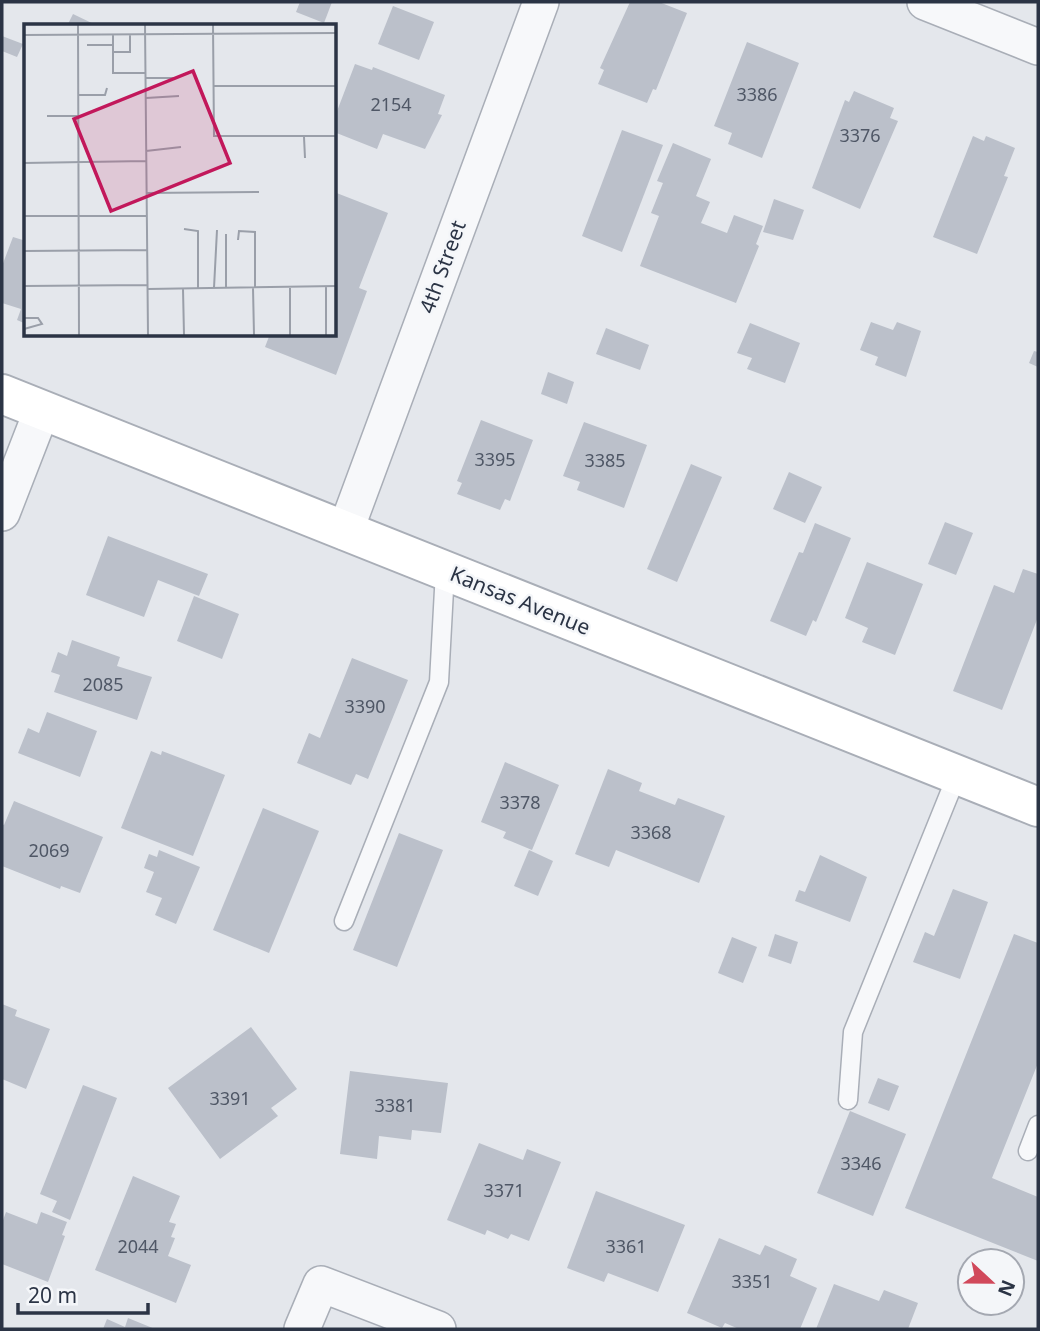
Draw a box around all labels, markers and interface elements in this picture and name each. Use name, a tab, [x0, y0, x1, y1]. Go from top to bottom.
inset map	[24, 24, 336, 336]
house number: 3386	[736, 82, 778, 106]
house number: 2154	[370, 92, 412, 116]
house number: 3376	[839, 123, 881, 147]
street label: 4th Street	[412, 216, 472, 317]
house number: 3395	[474, 447, 516, 471]
house number: 3385	[584, 448, 626, 472]
street label: Kansas Avenue	[446, 559, 595, 641]
house number: 2085	[82, 672, 124, 696]
house number: 3390	[344, 694, 386, 718]
house number: 3378	[499, 790, 541, 814]
house number: 3368	[630, 820, 672, 844]
house number: 2069	[28, 838, 70, 862]
house number: 3391	[209, 1086, 251, 1110]
house number: 3381	[374, 1093, 416, 1117]
house number: 3346	[840, 1151, 882, 1175]
house number: 3371	[483, 1178, 525, 1202]
house number: 2044	[117, 1234, 159, 1258]
house number: 3361	[605, 1234, 647, 1258]
north arrow	[956, 1247, 1026, 1317]
house number: 3351	[731, 1269, 773, 1293]
scale bar	[18, 1272, 147, 1316]
text: N	[992, 1276, 1022, 1300]
text: 20 m	[28, 1281, 77, 1309]

